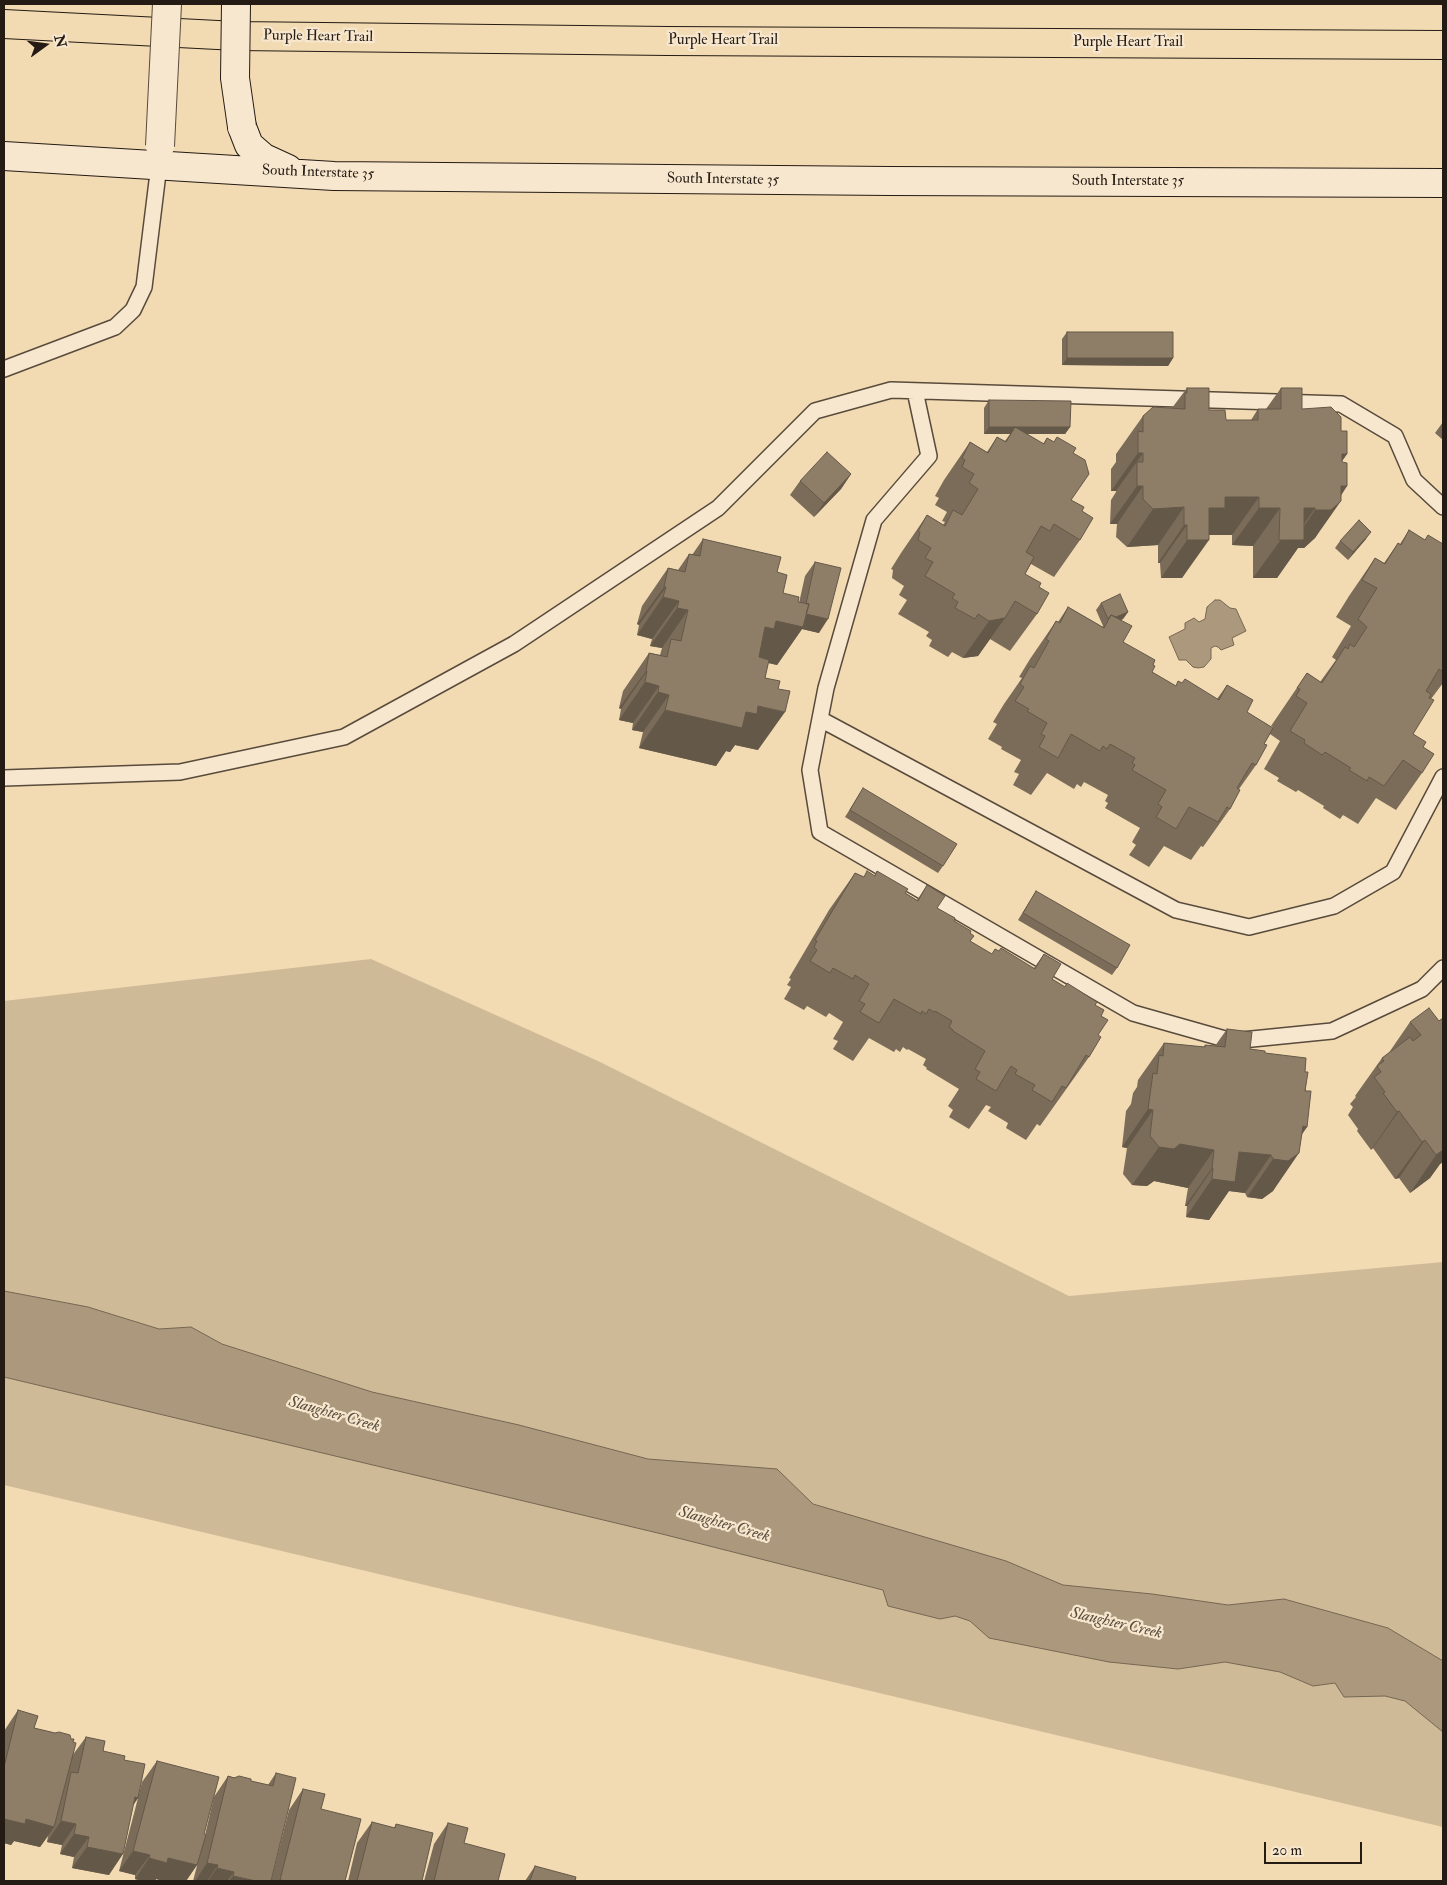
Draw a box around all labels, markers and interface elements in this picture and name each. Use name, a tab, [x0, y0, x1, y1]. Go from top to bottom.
north arrow	[20, 20, 70, 70]
street label: Purple Heart Trail	[263, 27, 373, 47]
street label: Purple Heart Trail	[668, 32, 778, 50]
text: N	[50, 33, 70, 49]
street label: Purple Heart Trail	[1073, 34, 1183, 52]
street label: South Interstate 35	[262, 162, 374, 184]
street label: South Interstate 35	[667, 170, 779, 190]
street label: South Interstate 35	[1072, 173, 1184, 191]
water label: Slaughter Creek	[286, 1393, 382, 1437]
water label: Slaughter Creek	[676, 1503, 772, 1547]
water label: Slaughter Creek	[1068, 1604, 1164, 1644]
scale bar	[1267, 1832, 1364, 1864]
text: 20 m	[1272, 1841, 1302, 1860]

